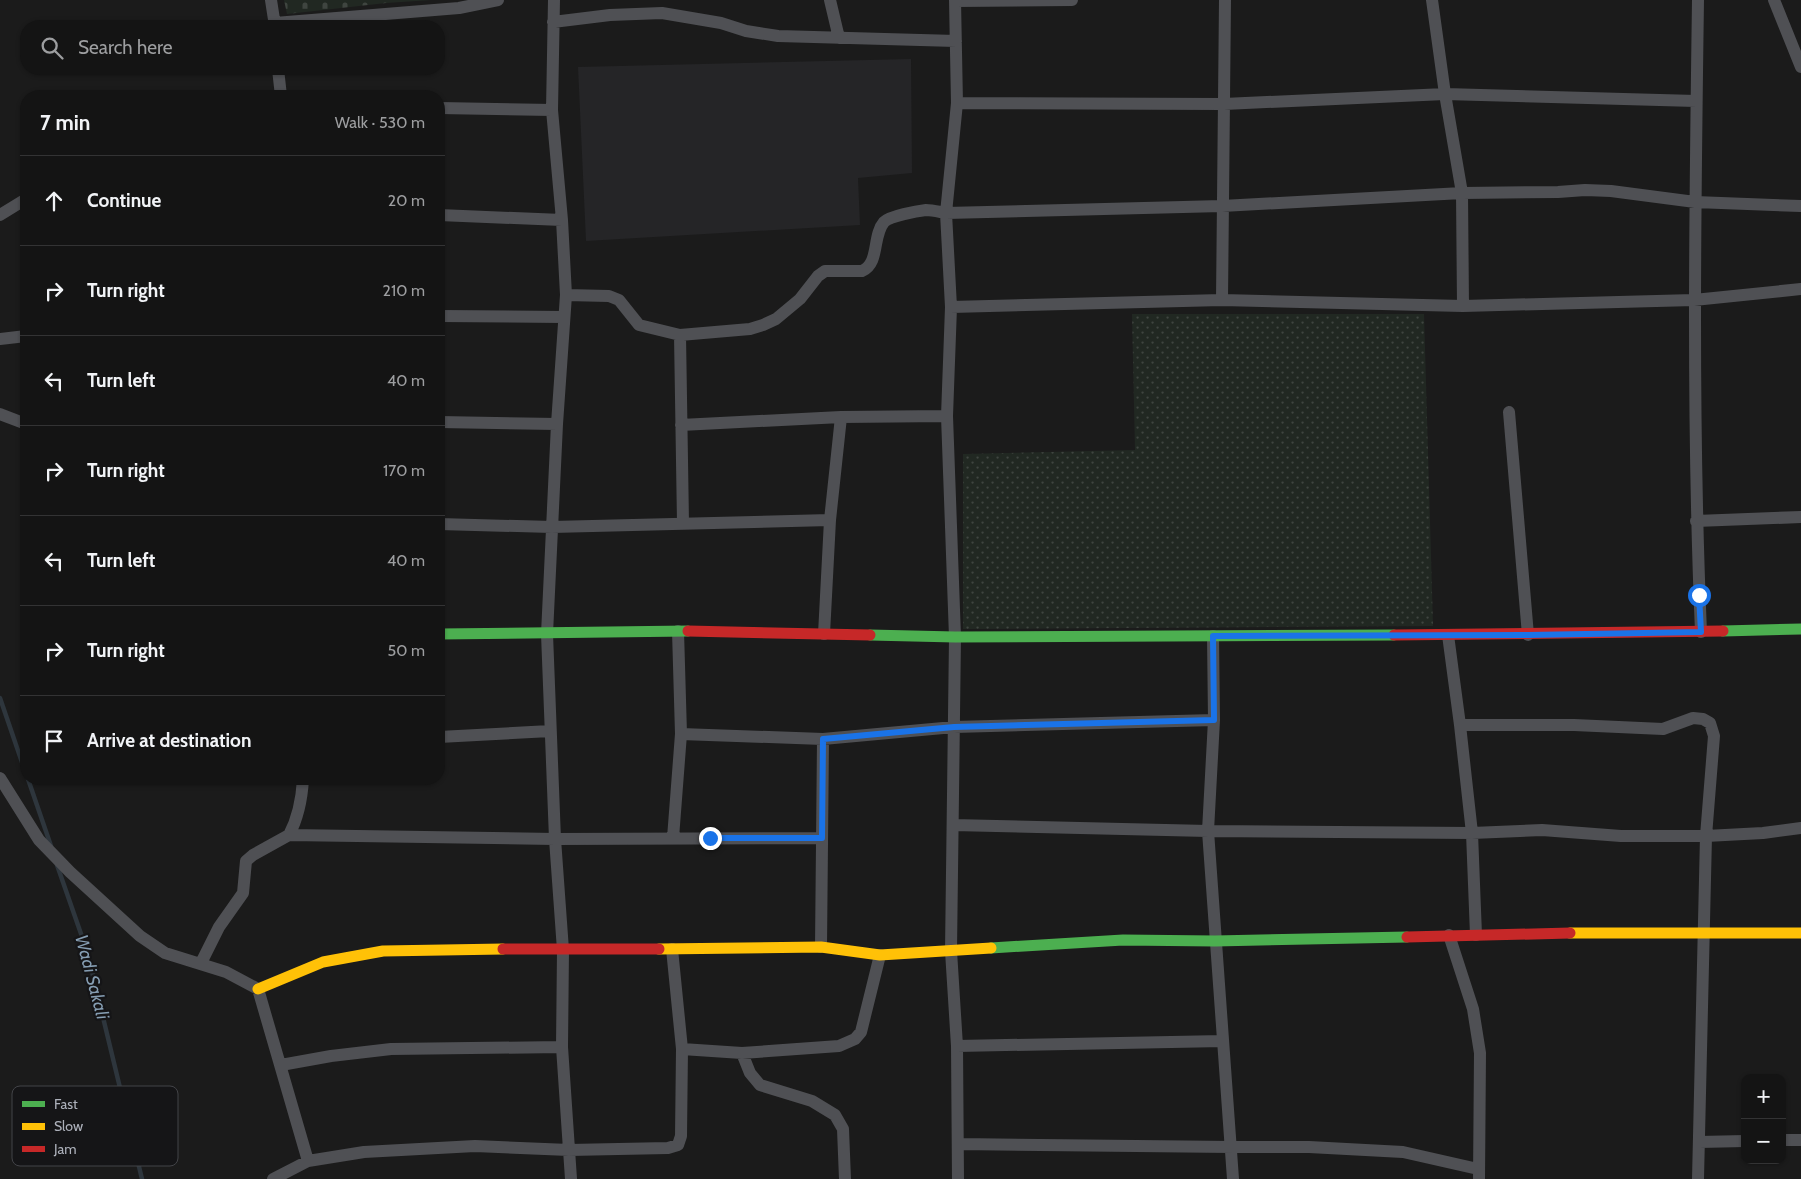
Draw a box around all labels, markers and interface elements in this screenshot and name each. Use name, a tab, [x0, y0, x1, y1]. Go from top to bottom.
search box	[20, 20, 445, 75]
icon: search	[38, 34, 66, 62]
text: Search here	[78, 36, 172, 59]
text: 7 min	[40, 110, 90, 135]
text: Walk · 530 m	[335, 113, 425, 132]
icon: ahead	[40, 187, 68, 215]
text: Continue	[87, 189, 161, 212]
text: 20 m	[388, 191, 425, 210]
icon: right	[40, 277, 68, 305]
text: Turn right	[87, 279, 165, 302]
text: 210 m	[383, 281, 425, 300]
icon: left	[40, 367, 68, 395]
text: Turn left	[87, 369, 155, 392]
text: 40 m	[387, 371, 425, 390]
icon: right	[40, 457, 68, 485]
text: Turn right	[87, 459, 165, 482]
text: 170 m	[383, 461, 425, 480]
icon: left	[40, 547, 68, 575]
text: Turn left	[87, 549, 155, 572]
text: 40 m	[387, 551, 425, 570]
route start	[1688, 584, 1711, 607]
icon: right	[40, 637, 68, 665]
text: Turn right	[87, 639, 165, 662]
text: 50 m	[388, 641, 425, 660]
icon: arrive	[40, 727, 68, 755]
text: Arrive at destination	[87, 729, 251, 752]
route end	[699, 827, 722, 850]
water label: Wadi Sakali	[70, 932, 114, 1023]
map controls	[1741, 1074, 1786, 1164]
button: +	[1741, 1074, 1786, 1119]
legend	[12, 1086, 178, 1166]
text: Fast	[54, 1095, 78, 1113]
text: Slow	[54, 1117, 83, 1135]
button: −	[1741, 1119, 1786, 1164]
text: Jam	[53, 1140, 76, 1158]

